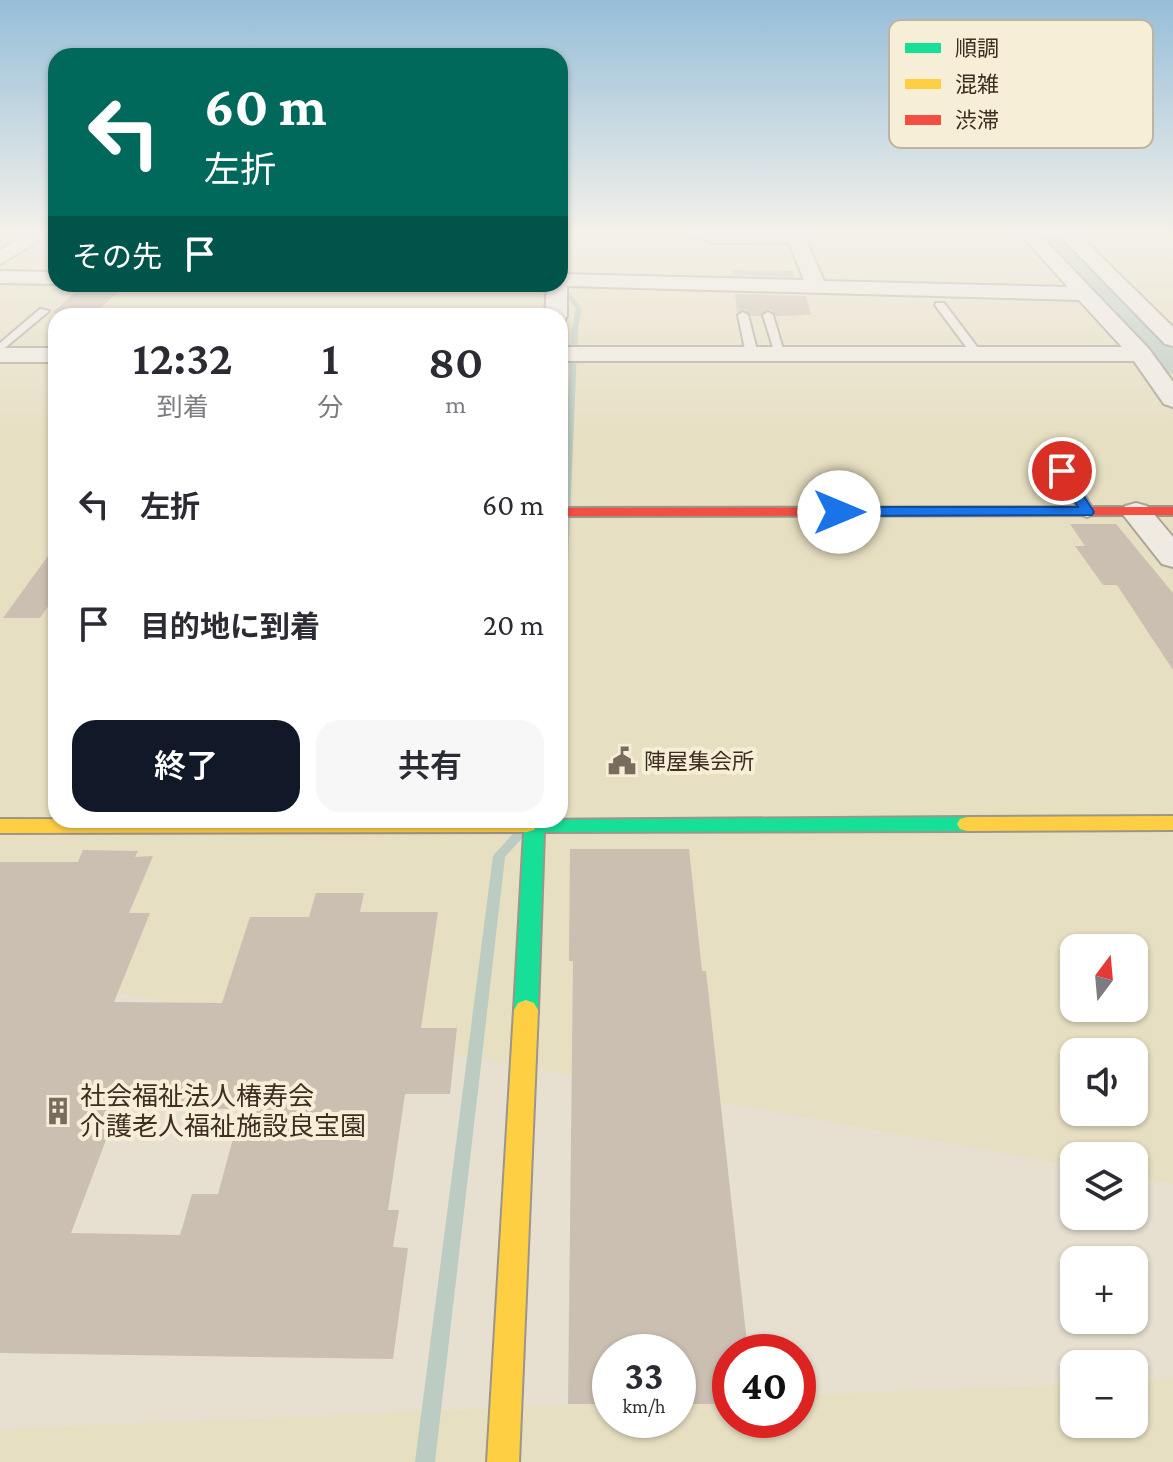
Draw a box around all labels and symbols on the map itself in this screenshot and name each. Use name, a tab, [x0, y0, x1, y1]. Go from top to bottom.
legend	[889, 20, 1153, 148]
text: 順調	[955, 36, 999, 61]
text: 混雑	[955, 72, 999, 97]
text: 渋滞	[955, 108, 999, 133]
pin	[1028, 437, 1096, 505]
position arrow	[797, 470, 881, 554]
public building icon: 陣屋集会所	[607, 746, 637, 776]
place label: 陣屋集会所	[644, 749, 754, 774]
north arrow	[1060, 934, 1148, 1022]
place label: 社会福祉法人椿寿会 介護老人福祉施設良宝園	[80, 1082, 366, 1141]
building icon: 社会福祉法人椿寿会 介護老人福祉施設良宝園	[43, 1096, 73, 1126]
speed limit sign: 40	[712, 1334, 816, 1438]

